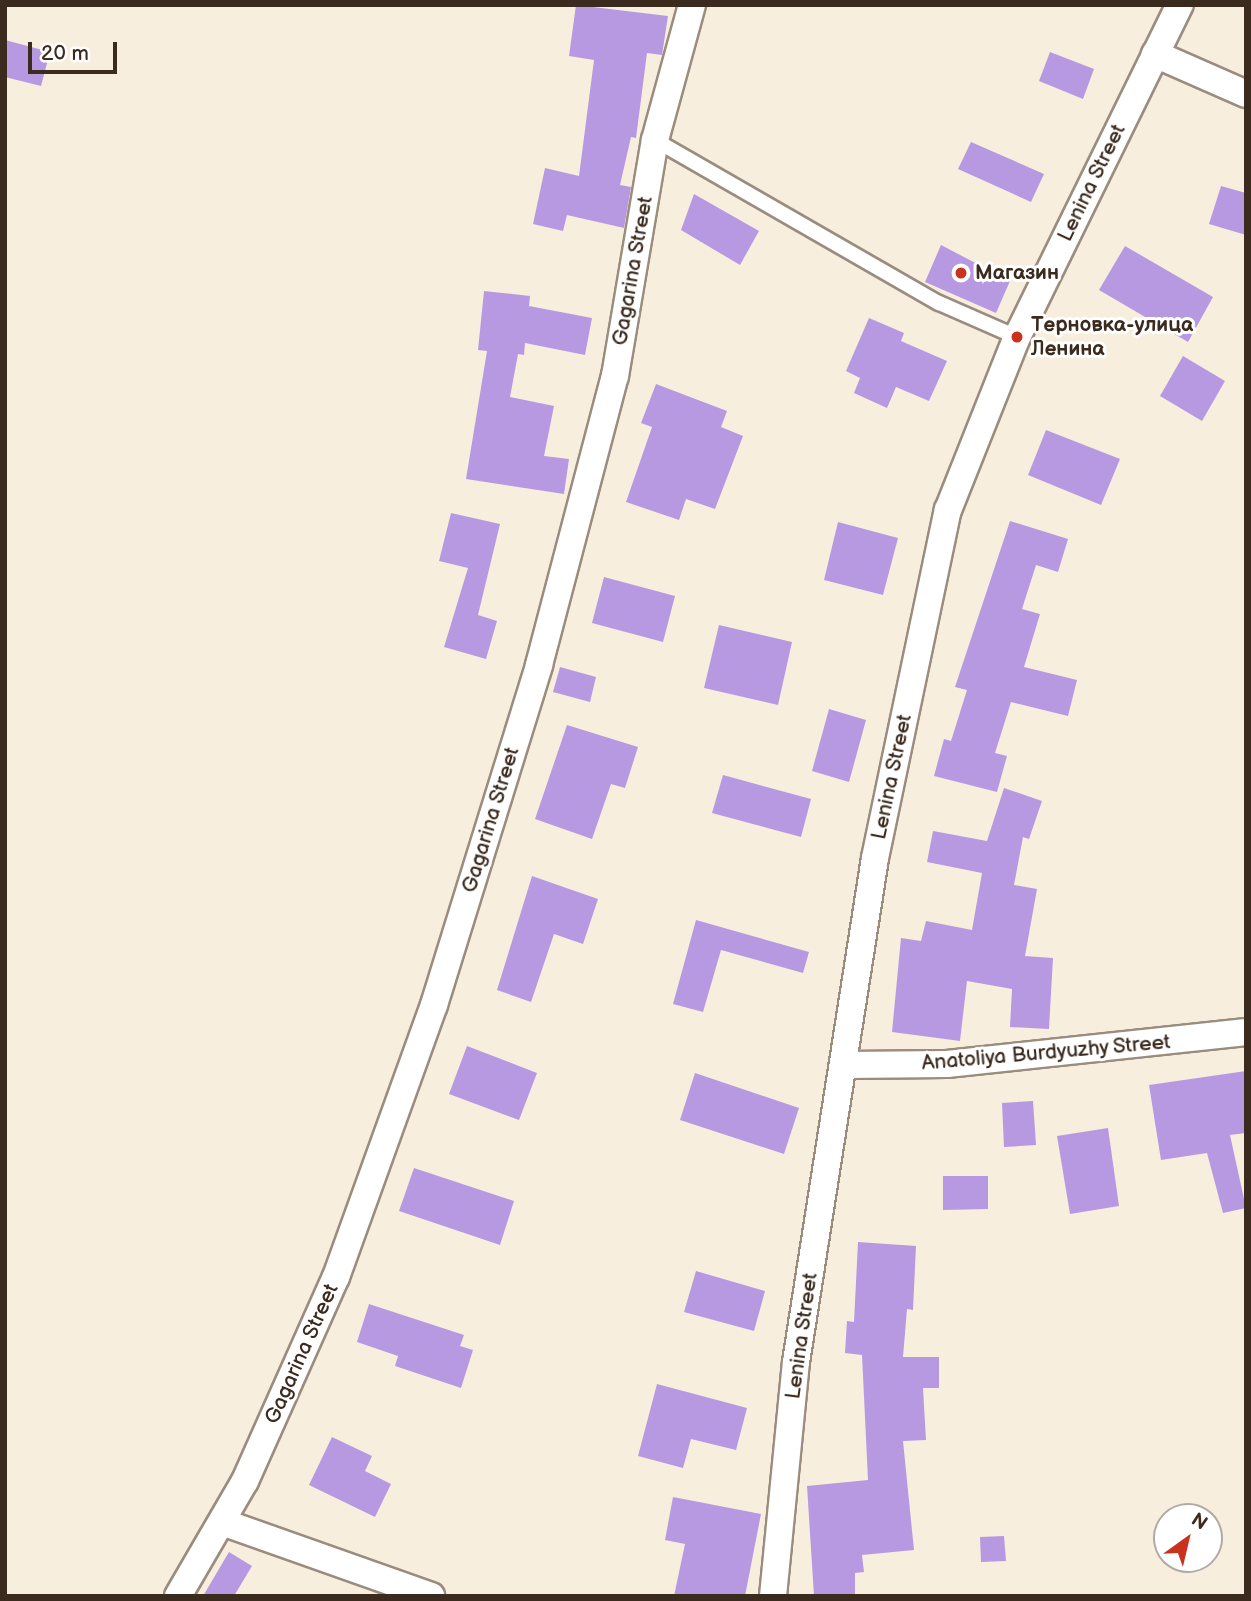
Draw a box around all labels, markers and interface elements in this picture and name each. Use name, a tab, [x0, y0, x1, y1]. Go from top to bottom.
scale bar	[32, 28, 121, 72]
text: 20 m	[41, 41, 89, 66]
street label: Lenina Street	[1053, 120, 1131, 246]
street label: Gagarina Street	[607, 194, 659, 348]
place label: Магазин	[975, 260, 1059, 286]
marker: Магазин	[953, 265, 969, 281]
place label: Терновка-улица Ленина	[1031, 312, 1193, 362]
marker: Терновка-улица Ленина	[1009, 329, 1025, 345]
street label: Lenina Street	[866, 712, 918, 842]
street label: Gagarina Street	[457, 744, 525, 896]
street label: Anatoliya Burdyuzhy Street	[920, 1029, 1172, 1077]
street label: Lenina Street	[781, 1271, 823, 1401]
street label: Gagarina Street	[260, 1280, 344, 1428]
north arrow	[1153, 1503, 1223, 1573]
text: N	[1187, 1508, 1211, 1535]

